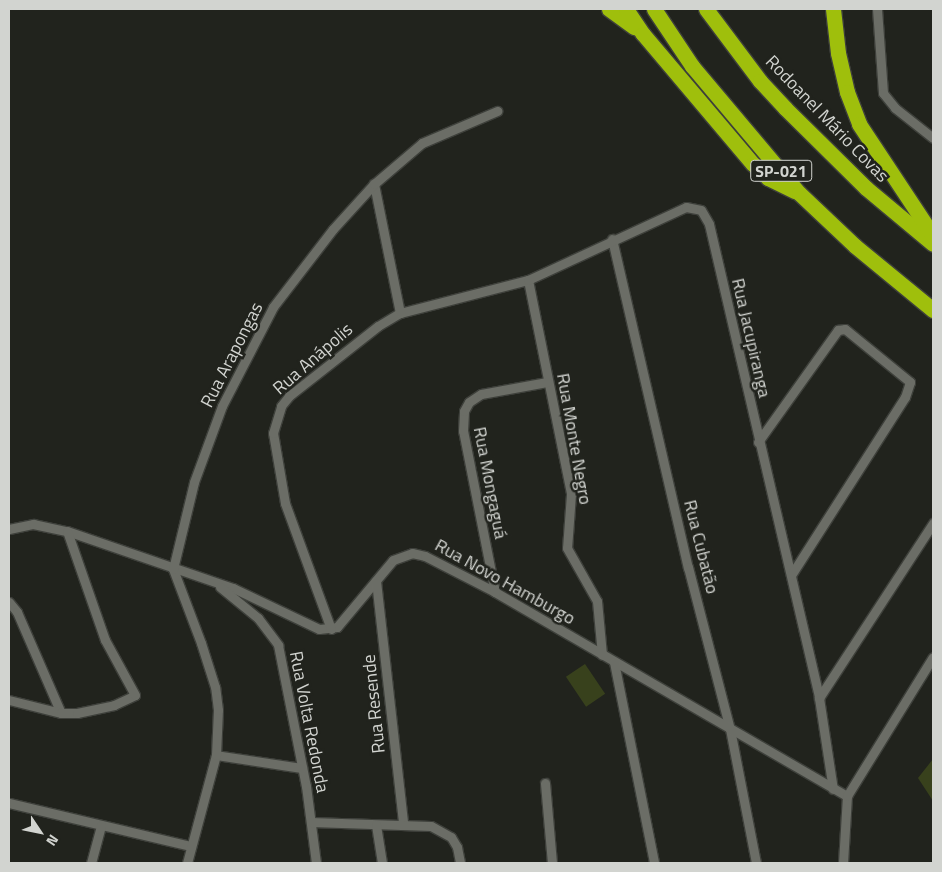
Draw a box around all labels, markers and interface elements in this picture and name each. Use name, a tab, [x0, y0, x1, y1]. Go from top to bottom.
street label: Rodoanel Mário Covas	[761, 51, 893, 187]
road number: SP-021	[750, 158, 812, 185]
street label: Rua Jacupiranga	[727, 276, 775, 400]
street label: Rua Arapongas	[196, 299, 268, 411]
street label: Rua Anápolis	[269, 319, 357, 399]
street label: Rua Monte Negro	[552, 372, 596, 506]
street label: Rua Mongaguá	[469, 425, 511, 541]
street label: Rua Cubatão	[679, 498, 723, 596]
street label: Rua Novo Hamburgo	[431, 534, 579, 630]
street label: Rua Volta Redonda	[285, 649, 333, 795]
street label: Rua Resende	[358, 653, 390, 755]
north arrow	[15, 807, 65, 857]
text: N	[41, 831, 64, 851]

